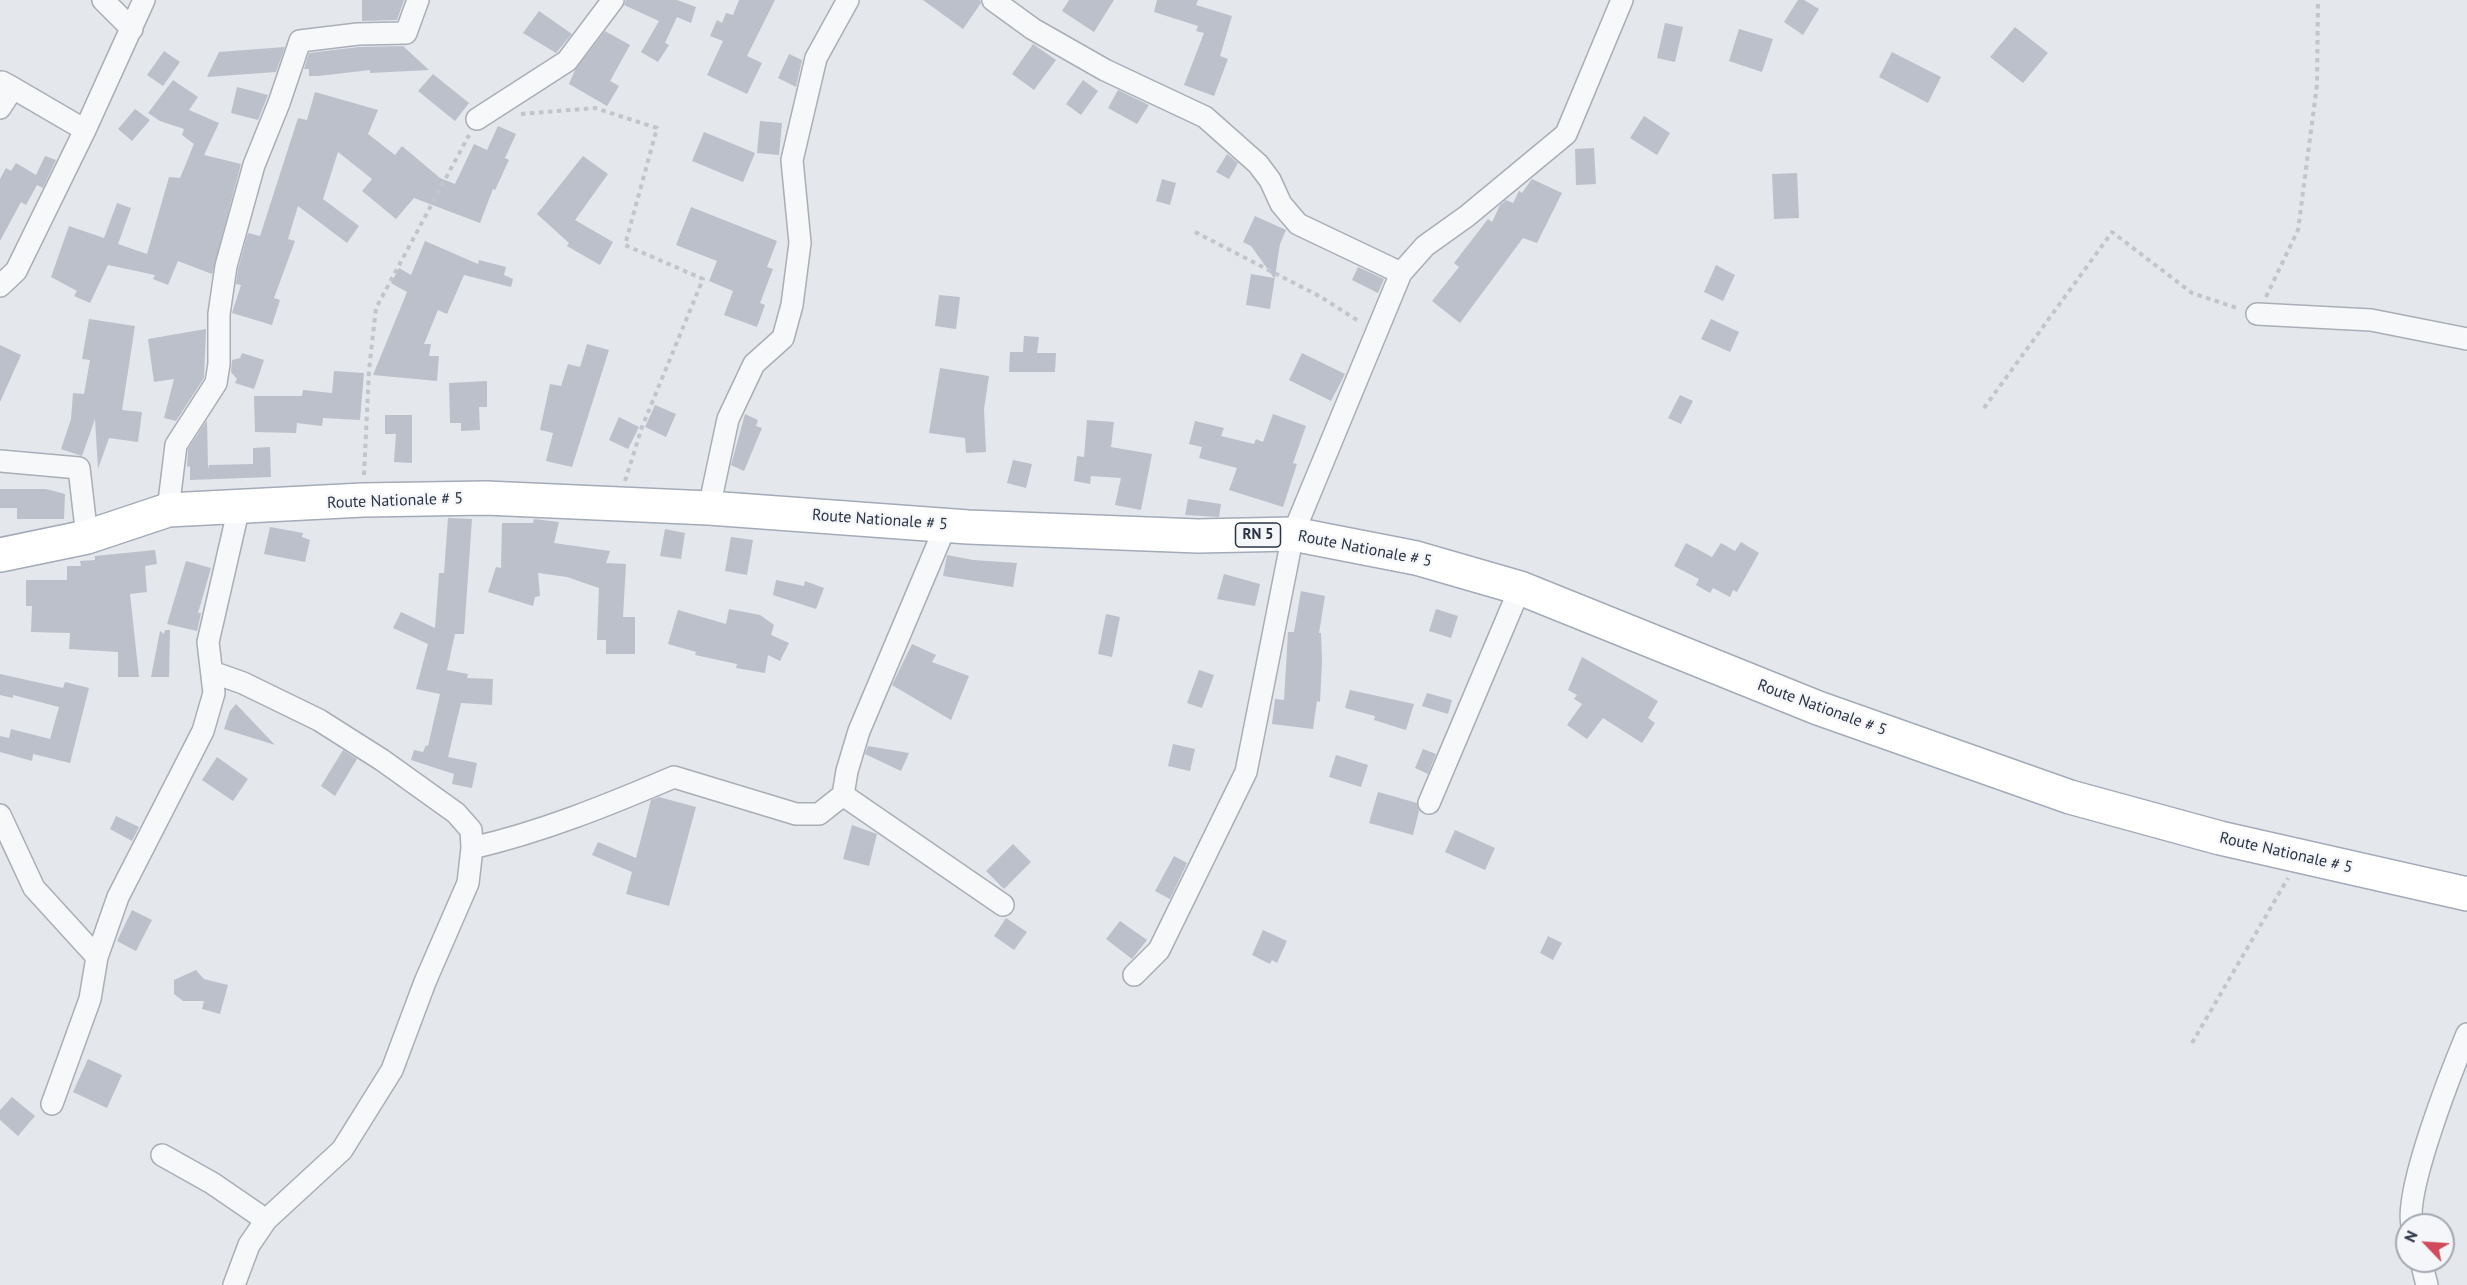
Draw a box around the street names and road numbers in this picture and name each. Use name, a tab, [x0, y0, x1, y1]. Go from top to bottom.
street label: Route Nationale # 5	[327, 489, 463, 513]
street label: Route Nationale # 5	[811, 506, 949, 534]
road number: RN 5	[1236, 523, 1280, 547]
street label: Route Nationale # 5	[1296, 527, 1434, 571]
street label: Route Nationale # 5	[1755, 676, 1889, 740]
street label: Route Nationale # 5	[2218, 828, 2354, 878]

